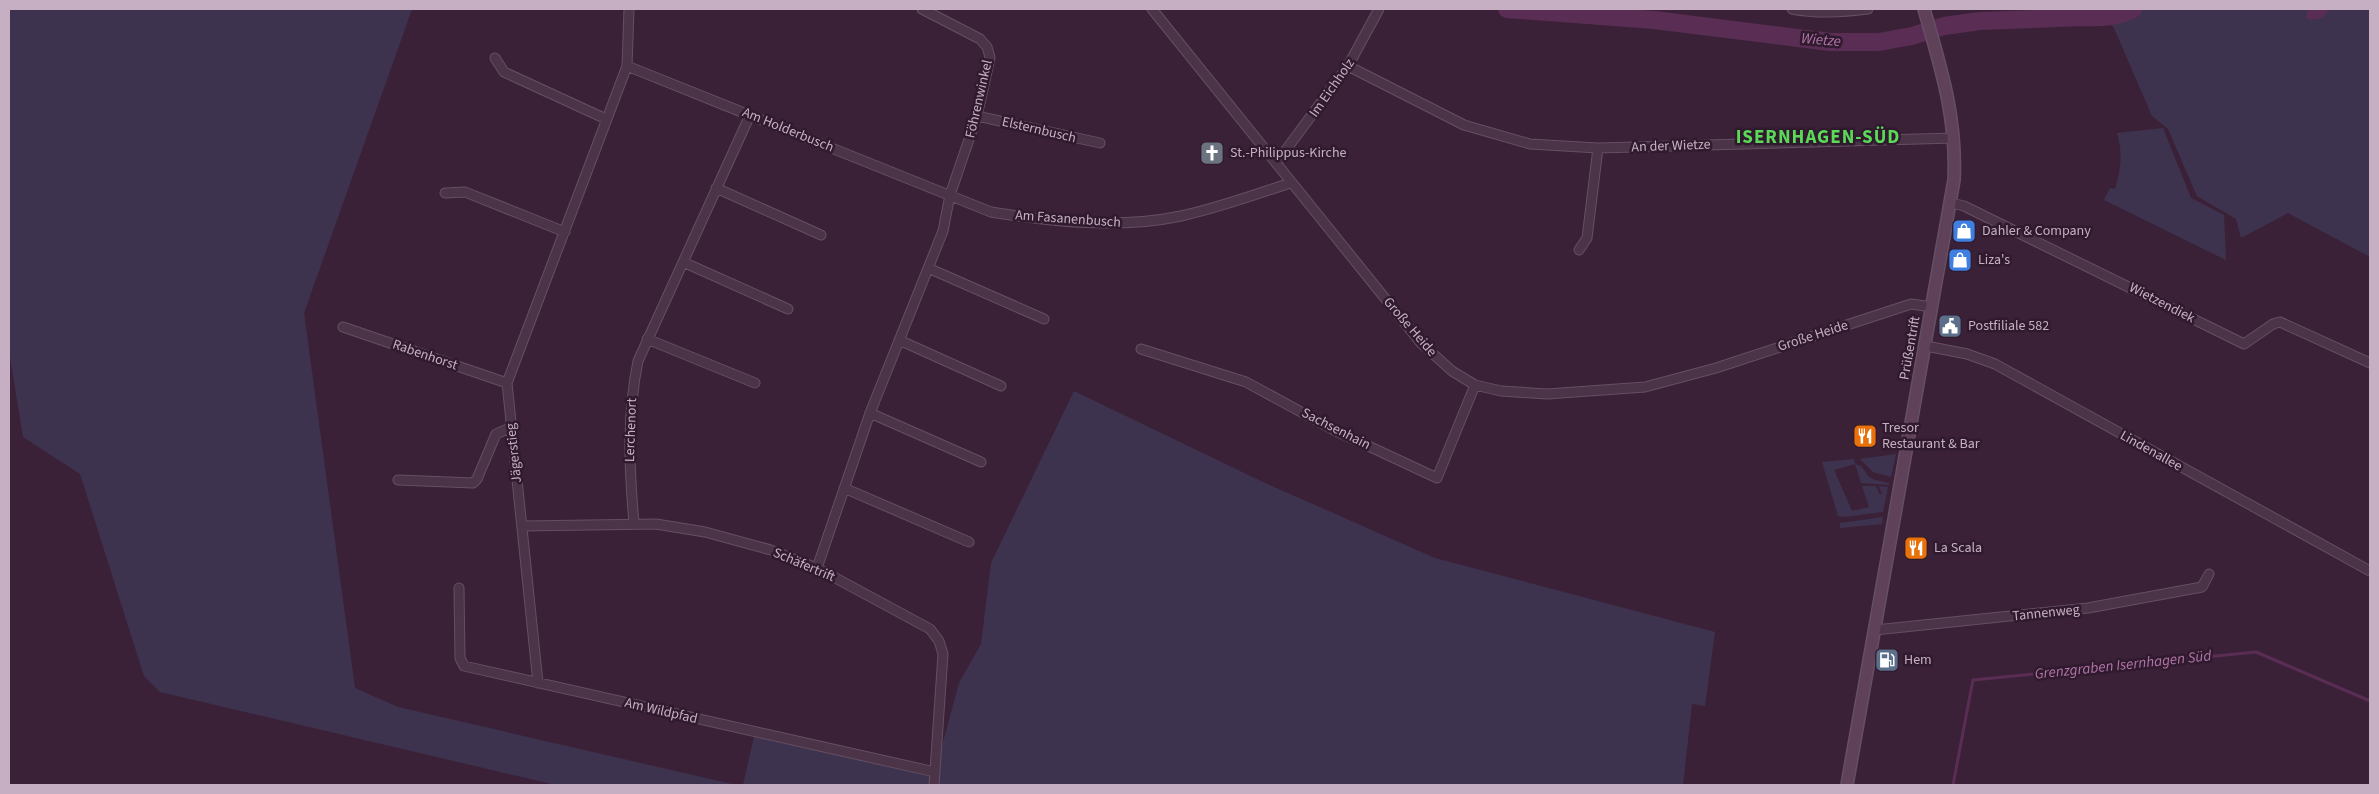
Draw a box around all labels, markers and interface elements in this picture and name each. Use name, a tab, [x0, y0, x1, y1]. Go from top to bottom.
water label: Wietze	[1800, 28, 1842, 52]
street label: Im Eichholz	[1304, 55, 1360, 121]
street label: Föhrenwinkel	[960, 58, 998, 140]
street label: Am Holderbusch	[739, 103, 837, 157]
street label: Elsternbusch	[1000, 112, 1078, 148]
district label: ISERNHAGEN-SÜD	[1736, 124, 1900, 151]
street label: An der Wietze	[1631, 135, 1711, 157]
church icon: St.-Philippus-Kirche	[1199, 140, 1225, 166]
place label: St.-Philippus-Kirche	[1230, 143, 1347, 163]
street label: Am Fasanenbusch	[1014, 205, 1122, 233]
shop icon: Dahler & Company	[1951, 218, 1977, 244]
place label: Dahler & Company	[1982, 221, 2091, 241]
shop icon: Liza's	[1947, 247, 1973, 273]
place label: Liza's	[1978, 250, 2010, 270]
street label: Wietzendiek	[2126, 278, 2198, 328]
street label: Große Heide	[1379, 293, 1442, 361]
public building icon: Postfiliale 582	[1937, 313, 1963, 339]
street label: Prüßentrift	[1895, 314, 1926, 381]
street label: Große Heide	[1775, 315, 1851, 357]
place label: Postfiliale 582	[1968, 316, 2049, 336]
street label: Rabenhorst	[390, 335, 460, 376]
street label: Lerchenort	[620, 397, 642, 462]
street label: Sachsenhain	[1298, 403, 1374, 455]
place label: Tresor Restaurant & Bar	[1882, 418, 1980, 454]
street label: Jägerstieg	[501, 422, 527, 484]
restaurant icon: Tresor Restaurant & Bar	[1852, 423, 1878, 449]
street label: Lindenallee	[2116, 426, 2186, 476]
restaurant icon: La Scala	[1903, 535, 1929, 561]
place label: La Scala	[1934, 538, 1982, 558]
street label: Schäfertrift	[770, 543, 839, 587]
street label: Tannenweg	[2011, 600, 2081, 626]
water label: Grenzgraben Isernhagen Süd	[2034, 645, 2213, 685]
fuel station icon: Hem	[1874, 647, 1900, 673]
place label: Hem	[1904, 650, 1932, 670]
street label: Am Wildpfad	[623, 693, 699, 729]

